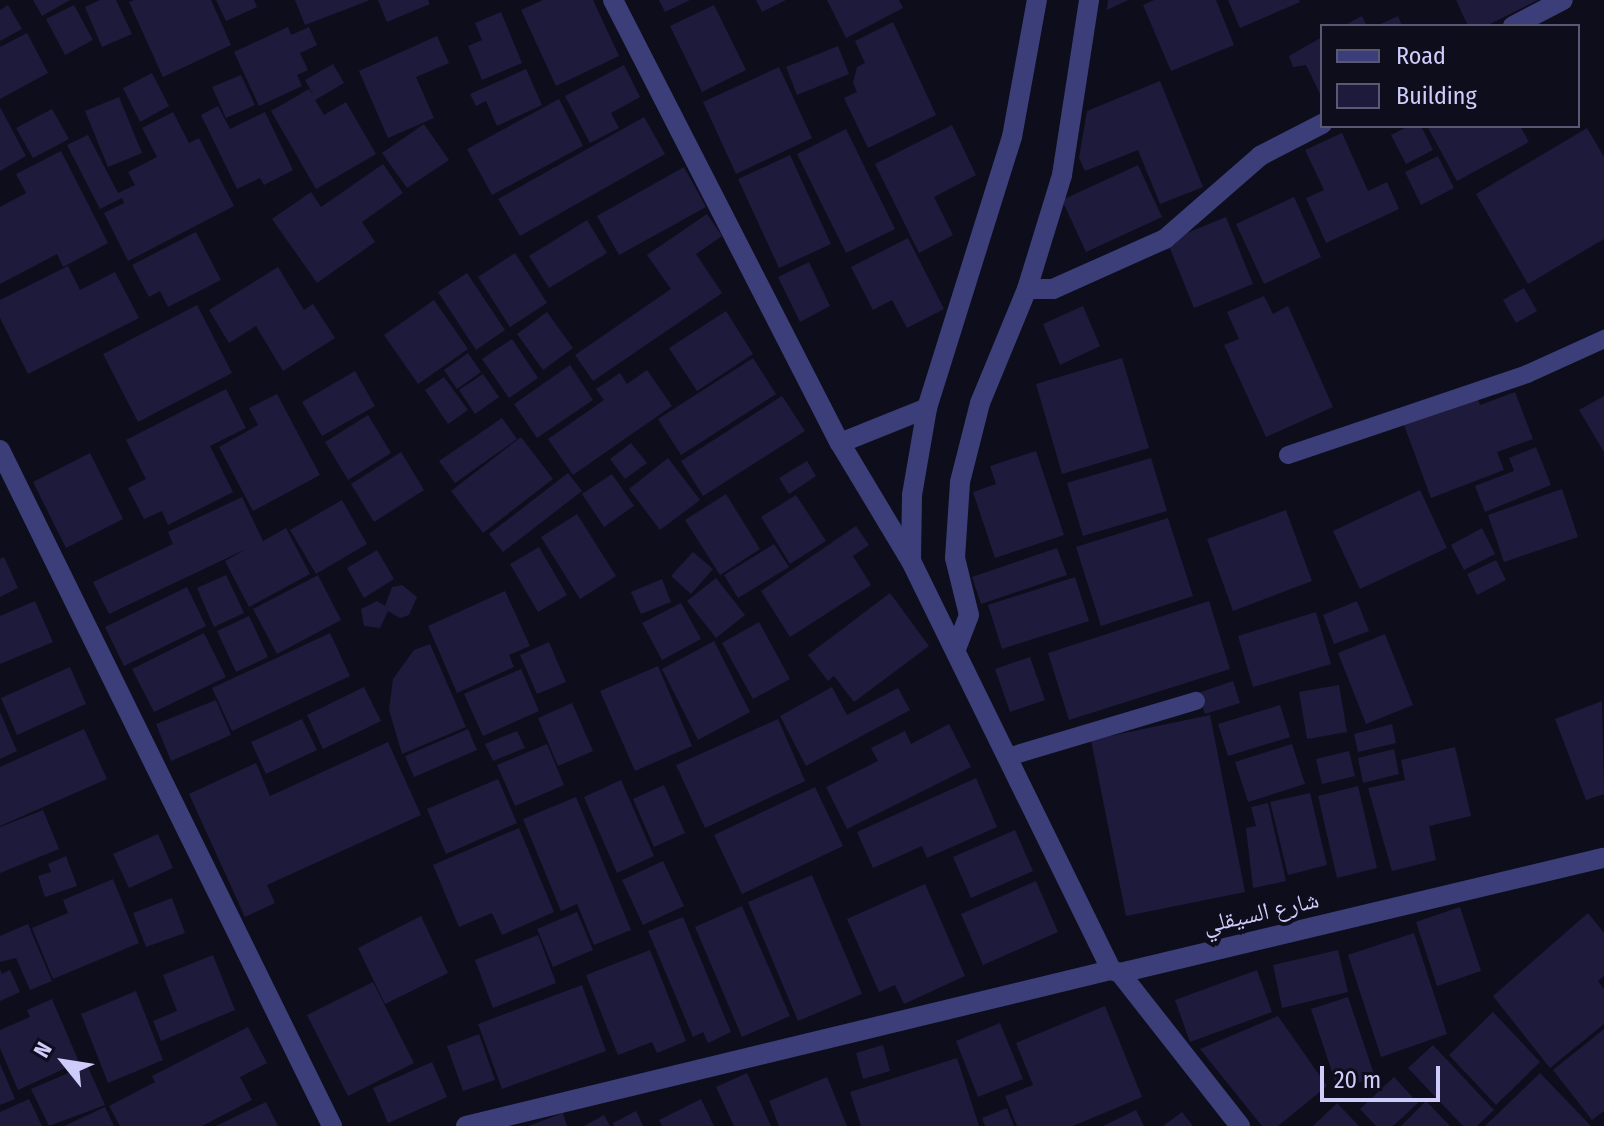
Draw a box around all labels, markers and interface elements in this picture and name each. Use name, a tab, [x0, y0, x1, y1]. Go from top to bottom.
legend	[1320, 24, 1580, 128]
text: Road	[1396, 42, 1446, 70]
text: Building	[1396, 82, 1477, 110]
street label: شارع السيقلي	[1200, 886, 1322, 940]
north arrow	[24, 1022, 104, 1102]
text: N	[28, 1037, 58, 1062]
scale bar	[1324, 1050, 1444, 1100]
text: 20 m	[1334, 1066, 1381, 1094]

